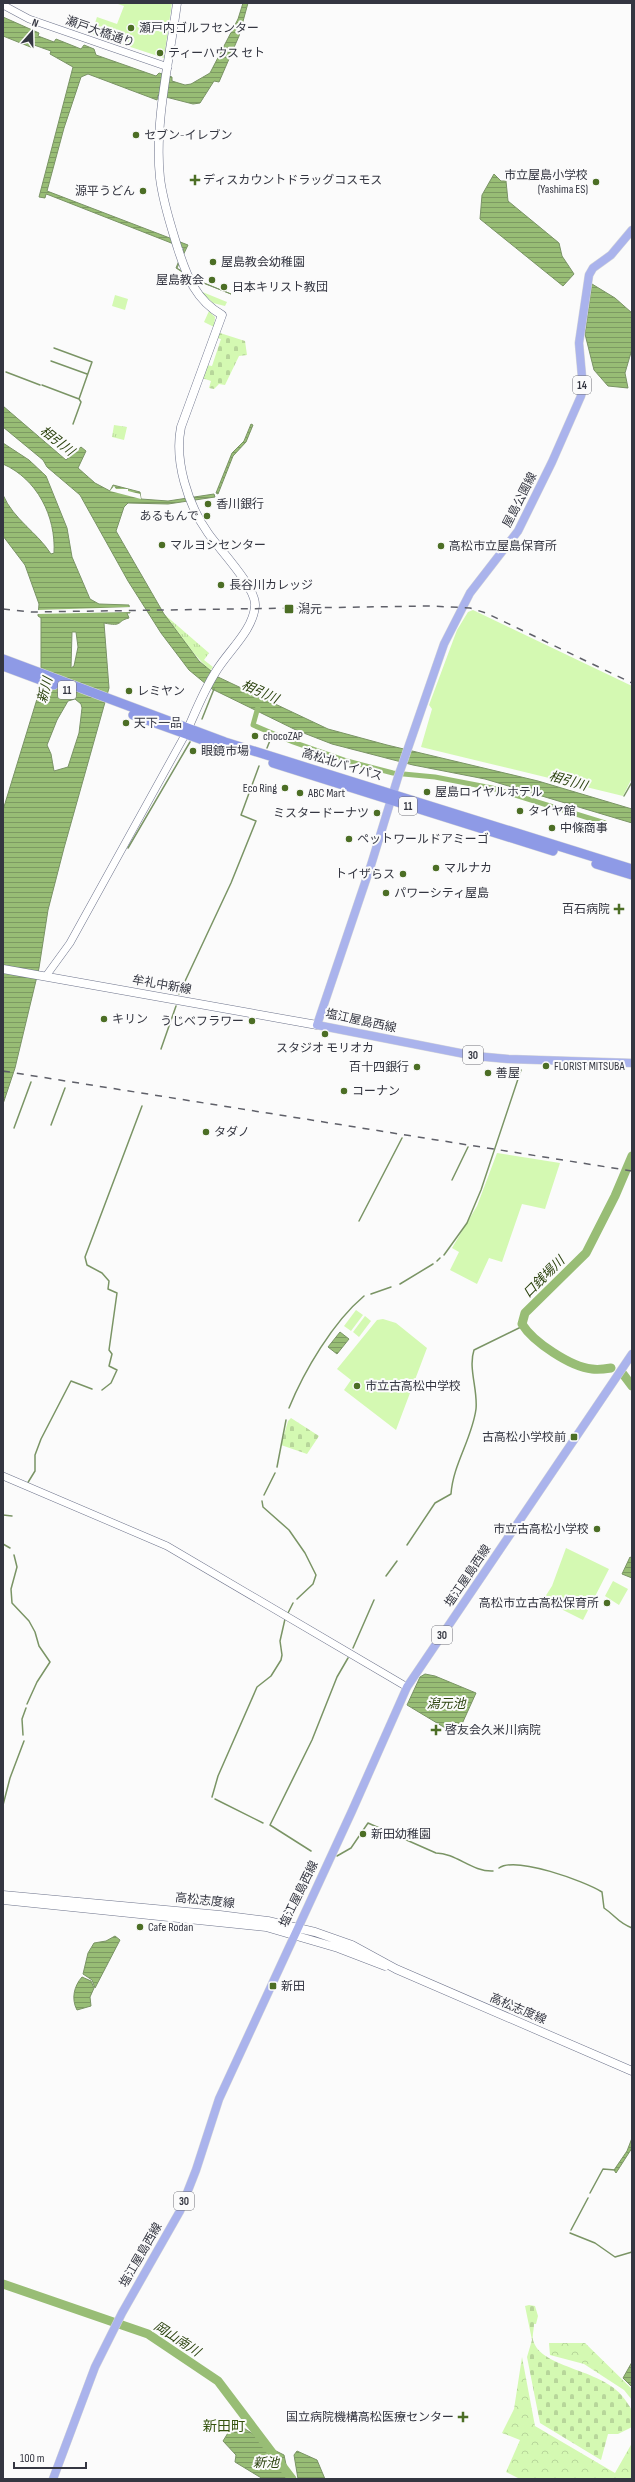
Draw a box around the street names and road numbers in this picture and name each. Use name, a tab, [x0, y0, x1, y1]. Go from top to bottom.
street label: 瀬戸大橋通り	[64, 13, 136, 51]
road number: 14	[573, 376, 591, 394]
street label: 屋島公園線	[500, 470, 540, 530]
road number: 11	[58, 681, 76, 699]
street label: 高松北バイパス	[300, 746, 384, 784]
road number: 11	[399, 797, 417, 815]
street label: 牟礼中新線	[131, 972, 193, 998]
street label: 塩江屋島西線	[324, 1006, 398, 1036]
road number: 30	[463, 1046, 483, 1064]
street label: 塩江屋島西線	[442, 1542, 494, 1610]
road number: 30	[432, 1626, 452, 1644]
street label: 塩江屋島西線	[276, 1858, 322, 1930]
street label: 高松志度線	[174, 1890, 236, 1912]
street label: 高松志度線	[487, 1990, 549, 2028]
road number: 30	[174, 2192, 194, 2210]
street label: 塩江屋島西線	[117, 2220, 165, 2290]

